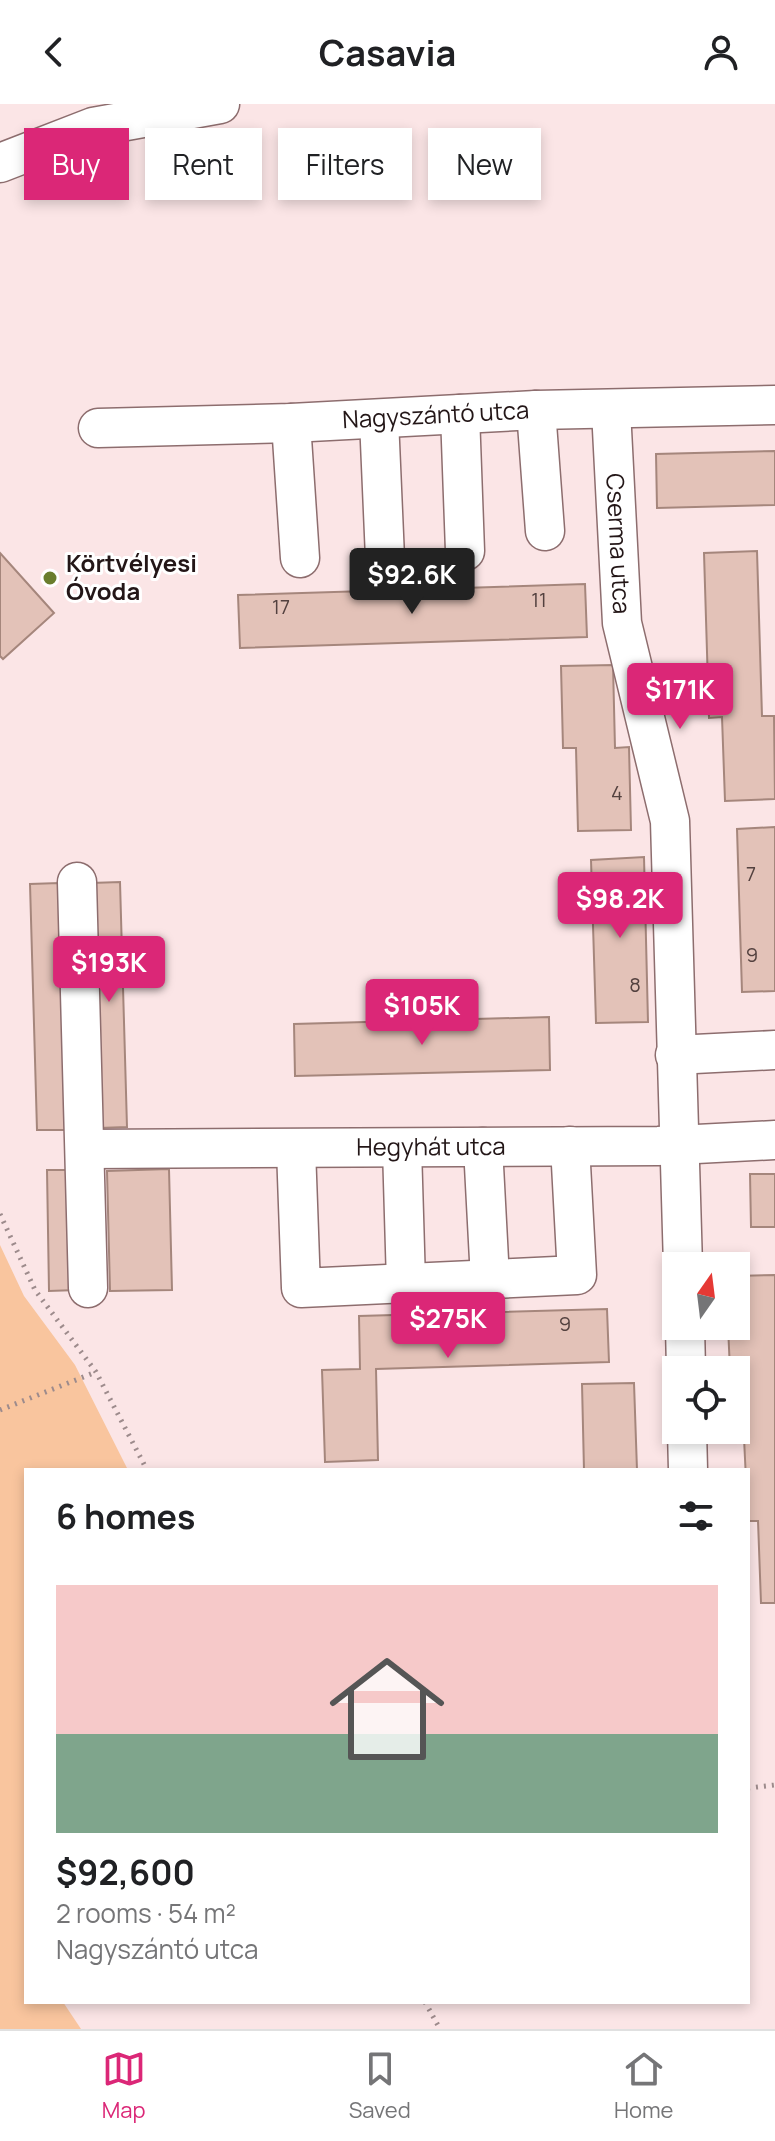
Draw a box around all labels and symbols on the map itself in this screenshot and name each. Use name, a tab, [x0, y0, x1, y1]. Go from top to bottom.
street label: Nagyszántó utca	[341, 392, 530, 435]
street label: Cserma utca	[599, 473, 640, 615]
place label: Körtvélyesi Óvoda	[66, 546, 197, 607]
pin: $92.6K	[347, 548, 477, 616]
marker: Körtvélyesi Óvoda	[41, 569, 59, 587]
house number: 11	[531, 586, 547, 613]
house number: 17	[272, 593, 290, 620]
pin: $171K	[624, 663, 736, 731]
house number: 4	[611, 779, 623, 806]
house number: 7	[746, 860, 756, 887]
pin: $98.2K	[555, 872, 685, 940]
pin: $193K	[53, 936, 165, 1004]
house number: 9	[746, 941, 758, 968]
house number: 8	[629, 971, 641, 998]
pin: $105K	[366, 979, 478, 1047]
street label: Hegyhát utca	[356, 1129, 506, 1163]
north arrow	[662, 1252, 750, 1340]
pin: $275K	[392, 1292, 504, 1360]
house number: 9	[559, 1310, 571, 1337]

